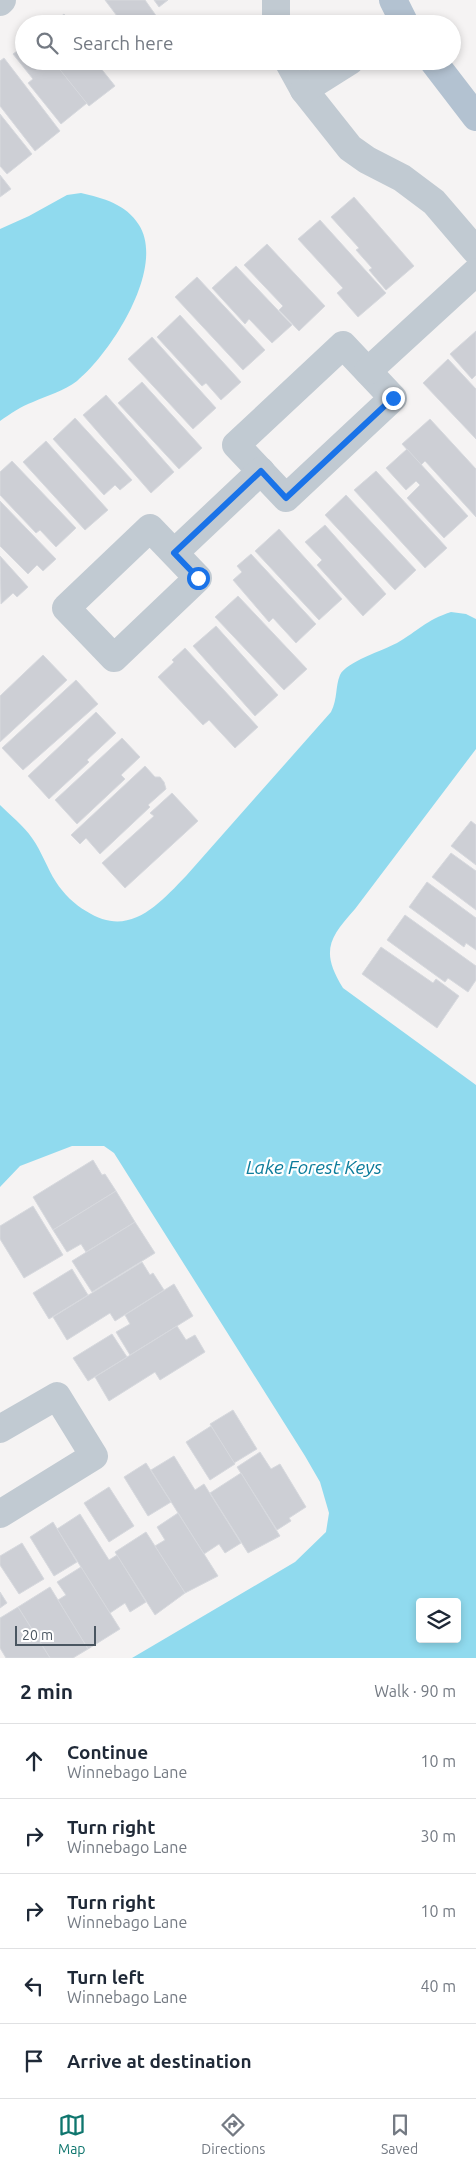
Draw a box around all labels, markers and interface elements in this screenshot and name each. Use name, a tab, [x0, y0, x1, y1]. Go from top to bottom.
search box	[15, 15, 461, 70]
icon: search	[33, 29, 61, 57]
text: Search here	[73, 32, 173, 54]
route end	[382, 387, 405, 410]
route start	[187, 567, 210, 590]
water label: Lake Forest Keys	[246, 1156, 382, 1178]
map controls	[416, 1598, 461, 1643]
button: layers	[416, 1598, 461, 1643]
scale bar	[15, 1623, 96, 1646]
text: 20 m	[22, 1627, 53, 1643]
text: 2 min	[20, 1679, 73, 1703]
text: Walk · 90 m	[374, 1682, 456, 1700]
text: Continue	[67, 1741, 148, 1763]
icon: ahead	[20, 1747, 48, 1775]
text: 10 m	[420, 1752, 456, 1770]
text: Winnebago Lane	[67, 1763, 187, 1781]
text: Turn right	[67, 1816, 155, 1838]
icon: right	[20, 1822, 48, 1850]
text: 30 m	[420, 1827, 456, 1845]
text: Winnebago Lane	[67, 1838, 187, 1856]
text: Turn right	[67, 1891, 155, 1913]
icon: right	[20, 1897, 48, 1925]
text: 10 m	[420, 1902, 456, 1920]
text: Winnebago Lane	[67, 1913, 187, 1931]
text: Turn left	[67, 1966, 145, 1988]
icon: left	[20, 1972, 48, 2000]
text: 40 m	[420, 1977, 456, 1995]
text: Winnebago Lane	[67, 1988, 187, 2006]
icon: arrive	[20, 2047, 48, 2075]
text: Arrive at destination	[67, 2050, 252, 2072]
tab: Map	[58, 2111, 86, 2157]
tab: Directions	[201, 2111, 265, 2157]
tab: Saved	[381, 2111, 418, 2157]

